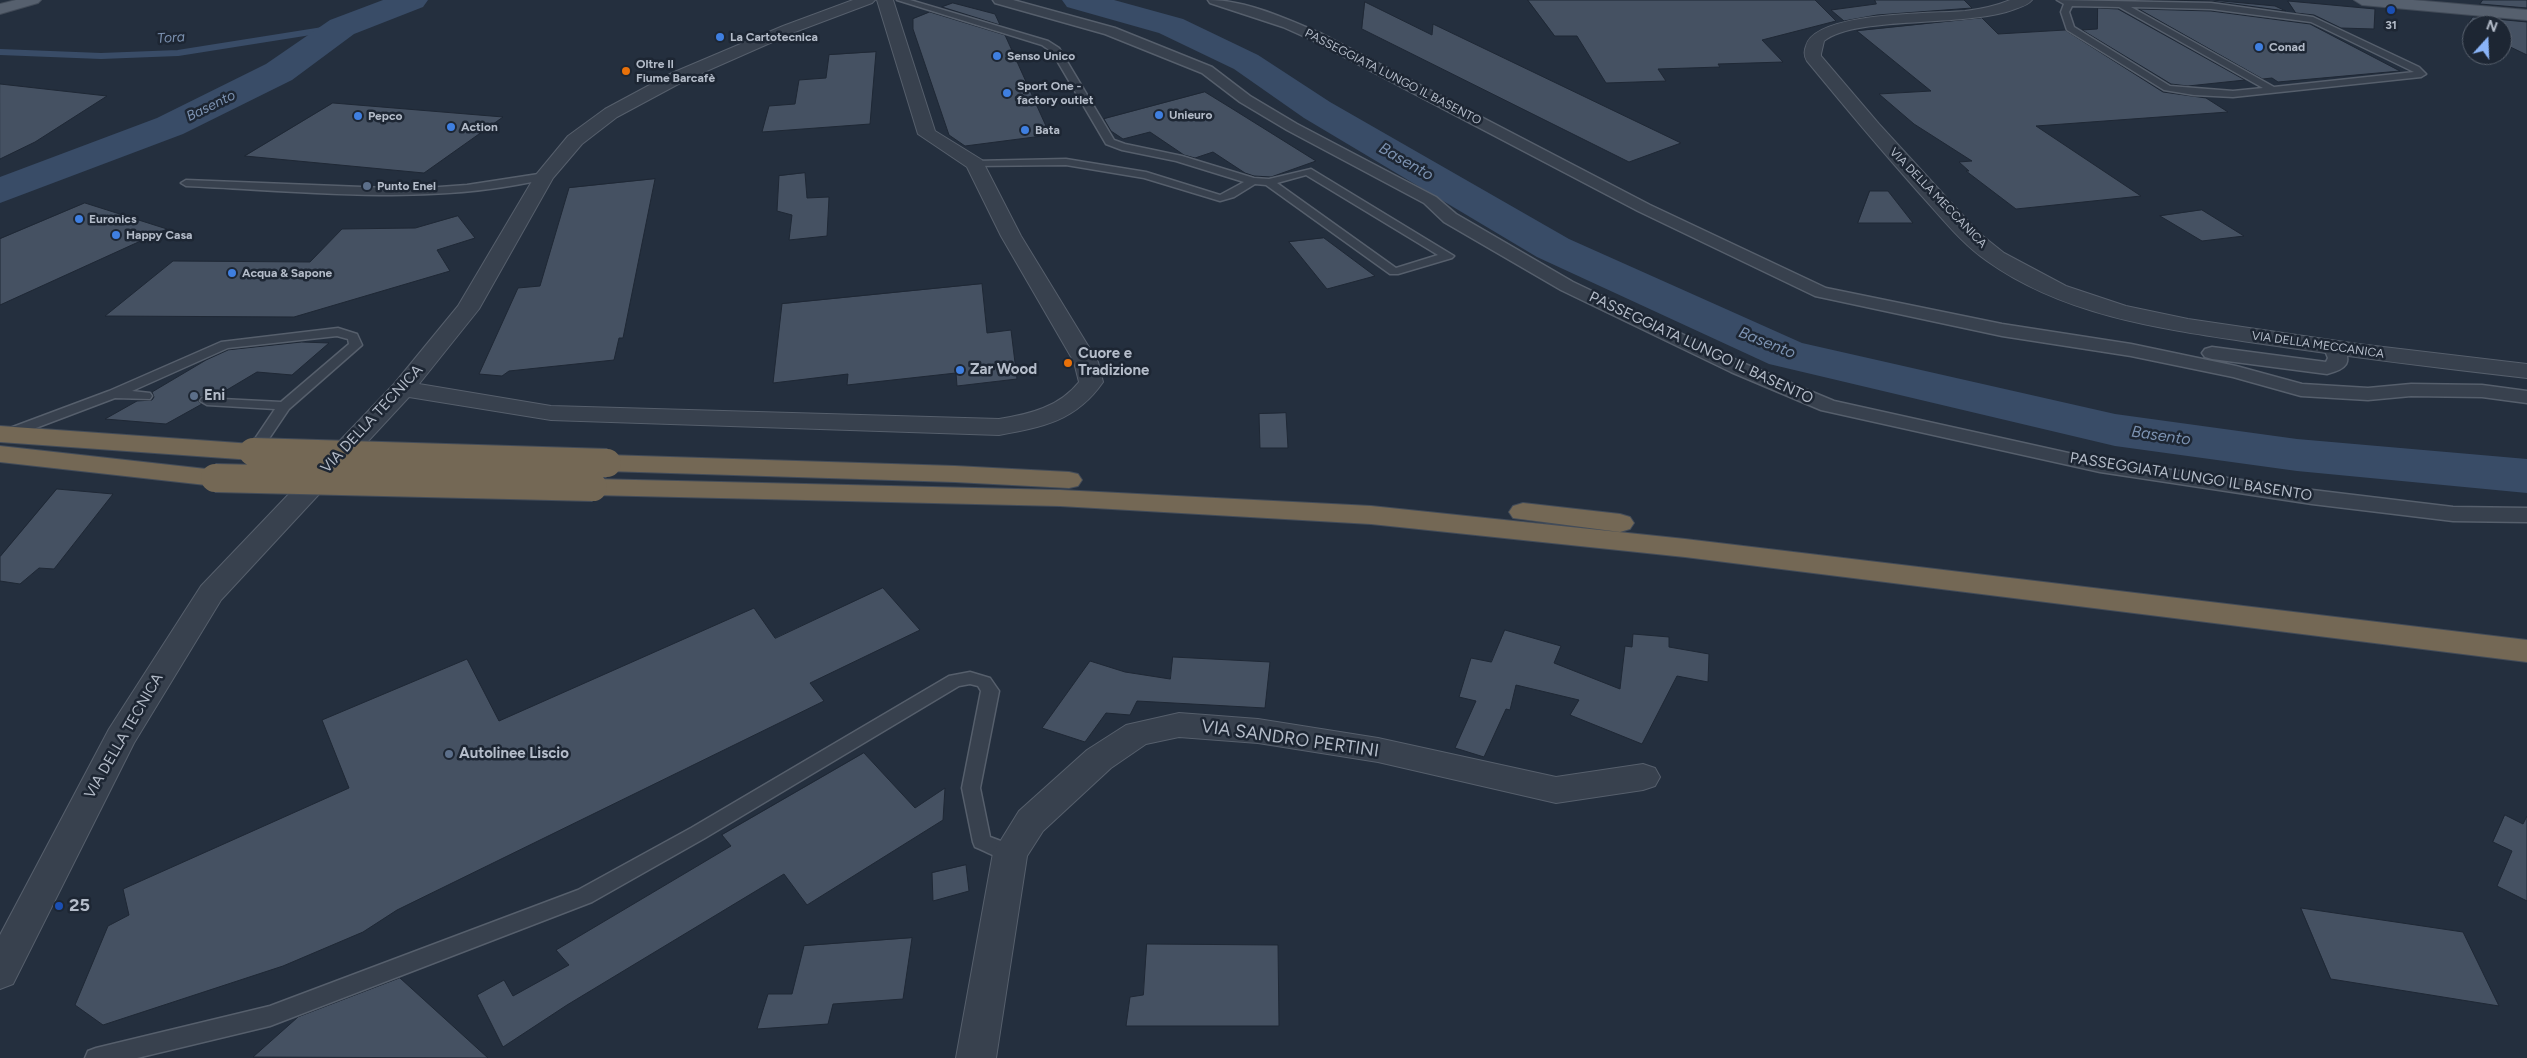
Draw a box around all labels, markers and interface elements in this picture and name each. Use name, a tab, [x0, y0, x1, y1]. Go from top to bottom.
marker: 31	[2385, 4, 2397, 16]
north arrow	[2462, 15, 2512, 65]
text: N	[2484, 17, 2500, 36]
place label: 31	[2385, 18, 2397, 32]
street label: PASSEGGIATA LUNGO IL BASENTO	[1302, 26, 1484, 128]
water label: Tora	[156, 29, 186, 47]
place label: La Cartotecnica	[730, 30, 818, 44]
marker: La Cartotecnica	[714, 31, 726, 43]
place label: Conad	[2269, 40, 2305, 54]
marker: Conad	[2253, 41, 2265, 53]
place label: Senso Unico	[1007, 49, 1075, 63]
marker: Senso Unico	[991, 50, 1003, 62]
place label: Oltre Il Fiume Barcafè	[636, 57, 715, 85]
marker: Oltre Il Fiume Barcafè	[620, 65, 632, 77]
place label: Sport One - factory outlet	[1017, 79, 1094, 107]
water label: Basento	[184, 87, 238, 125]
marker: Sport One - factory outlet	[1001, 87, 1013, 99]
place label: Unieuro	[1169, 108, 1212, 122]
place label: Pepco	[368, 109, 402, 123]
marker: Unieuro	[1153, 109, 1165, 121]
marker: Pepco	[352, 110, 364, 122]
place label: Action	[461, 120, 498, 134]
marker: Action	[445, 121, 457, 133]
place label: Bata	[1035, 123, 1060, 137]
marker: Bata	[1019, 124, 1031, 136]
water label: Basento	[1375, 139, 1437, 185]
street label: VIA DELLA MECCANICA	[1886, 145, 1990, 251]
place label: Punto Enel	[377, 179, 436, 193]
marker: Punto Enel	[361, 180, 373, 192]
place label: Euronics	[89, 212, 137, 226]
marker: Euronics	[73, 213, 85, 225]
place label: Happy Casa	[126, 228, 192, 242]
marker: Happy Casa	[110, 229, 122, 241]
place label: Acqua & Sapone	[242, 266, 332, 280]
marker: Acqua & Sapone	[226, 267, 238, 279]
street label: PASSEGGIATA LUNGO IL BASENTO	[1586, 288, 1816, 408]
water label: Basento	[1736, 323, 1798, 363]
street label: VIA DELLA MECCANICA	[2251, 329, 2385, 361]
place label: Cuore e Tradizione	[1078, 345, 1149, 380]
marker: Cuore e Tradizione	[1062, 357, 1074, 369]
street label: VIA DELLA TECNICA	[317, 361, 427, 477]
place label: Zar Wood	[970, 361, 1037, 379]
marker: Zar Wood	[954, 364, 966, 376]
place label: Eni	[204, 387, 225, 405]
marker: Eni	[188, 390, 200, 402]
water label: Basento	[2130, 422, 2192, 450]
street label: PASSEGGIATA LUNGO IL BASENTO	[2069, 449, 2313, 505]
street label: VIA DELLA TECNICA	[81, 670, 167, 802]
street label: VIA SANDRO PERTINI	[1200, 716, 1380, 762]
place label: Autolinee Liscio	[459, 745, 569, 763]
marker: Autolinee Liscio	[443, 748, 455, 760]
place label: 25	[69, 895, 90, 917]
marker: 25	[53, 900, 65, 912]

